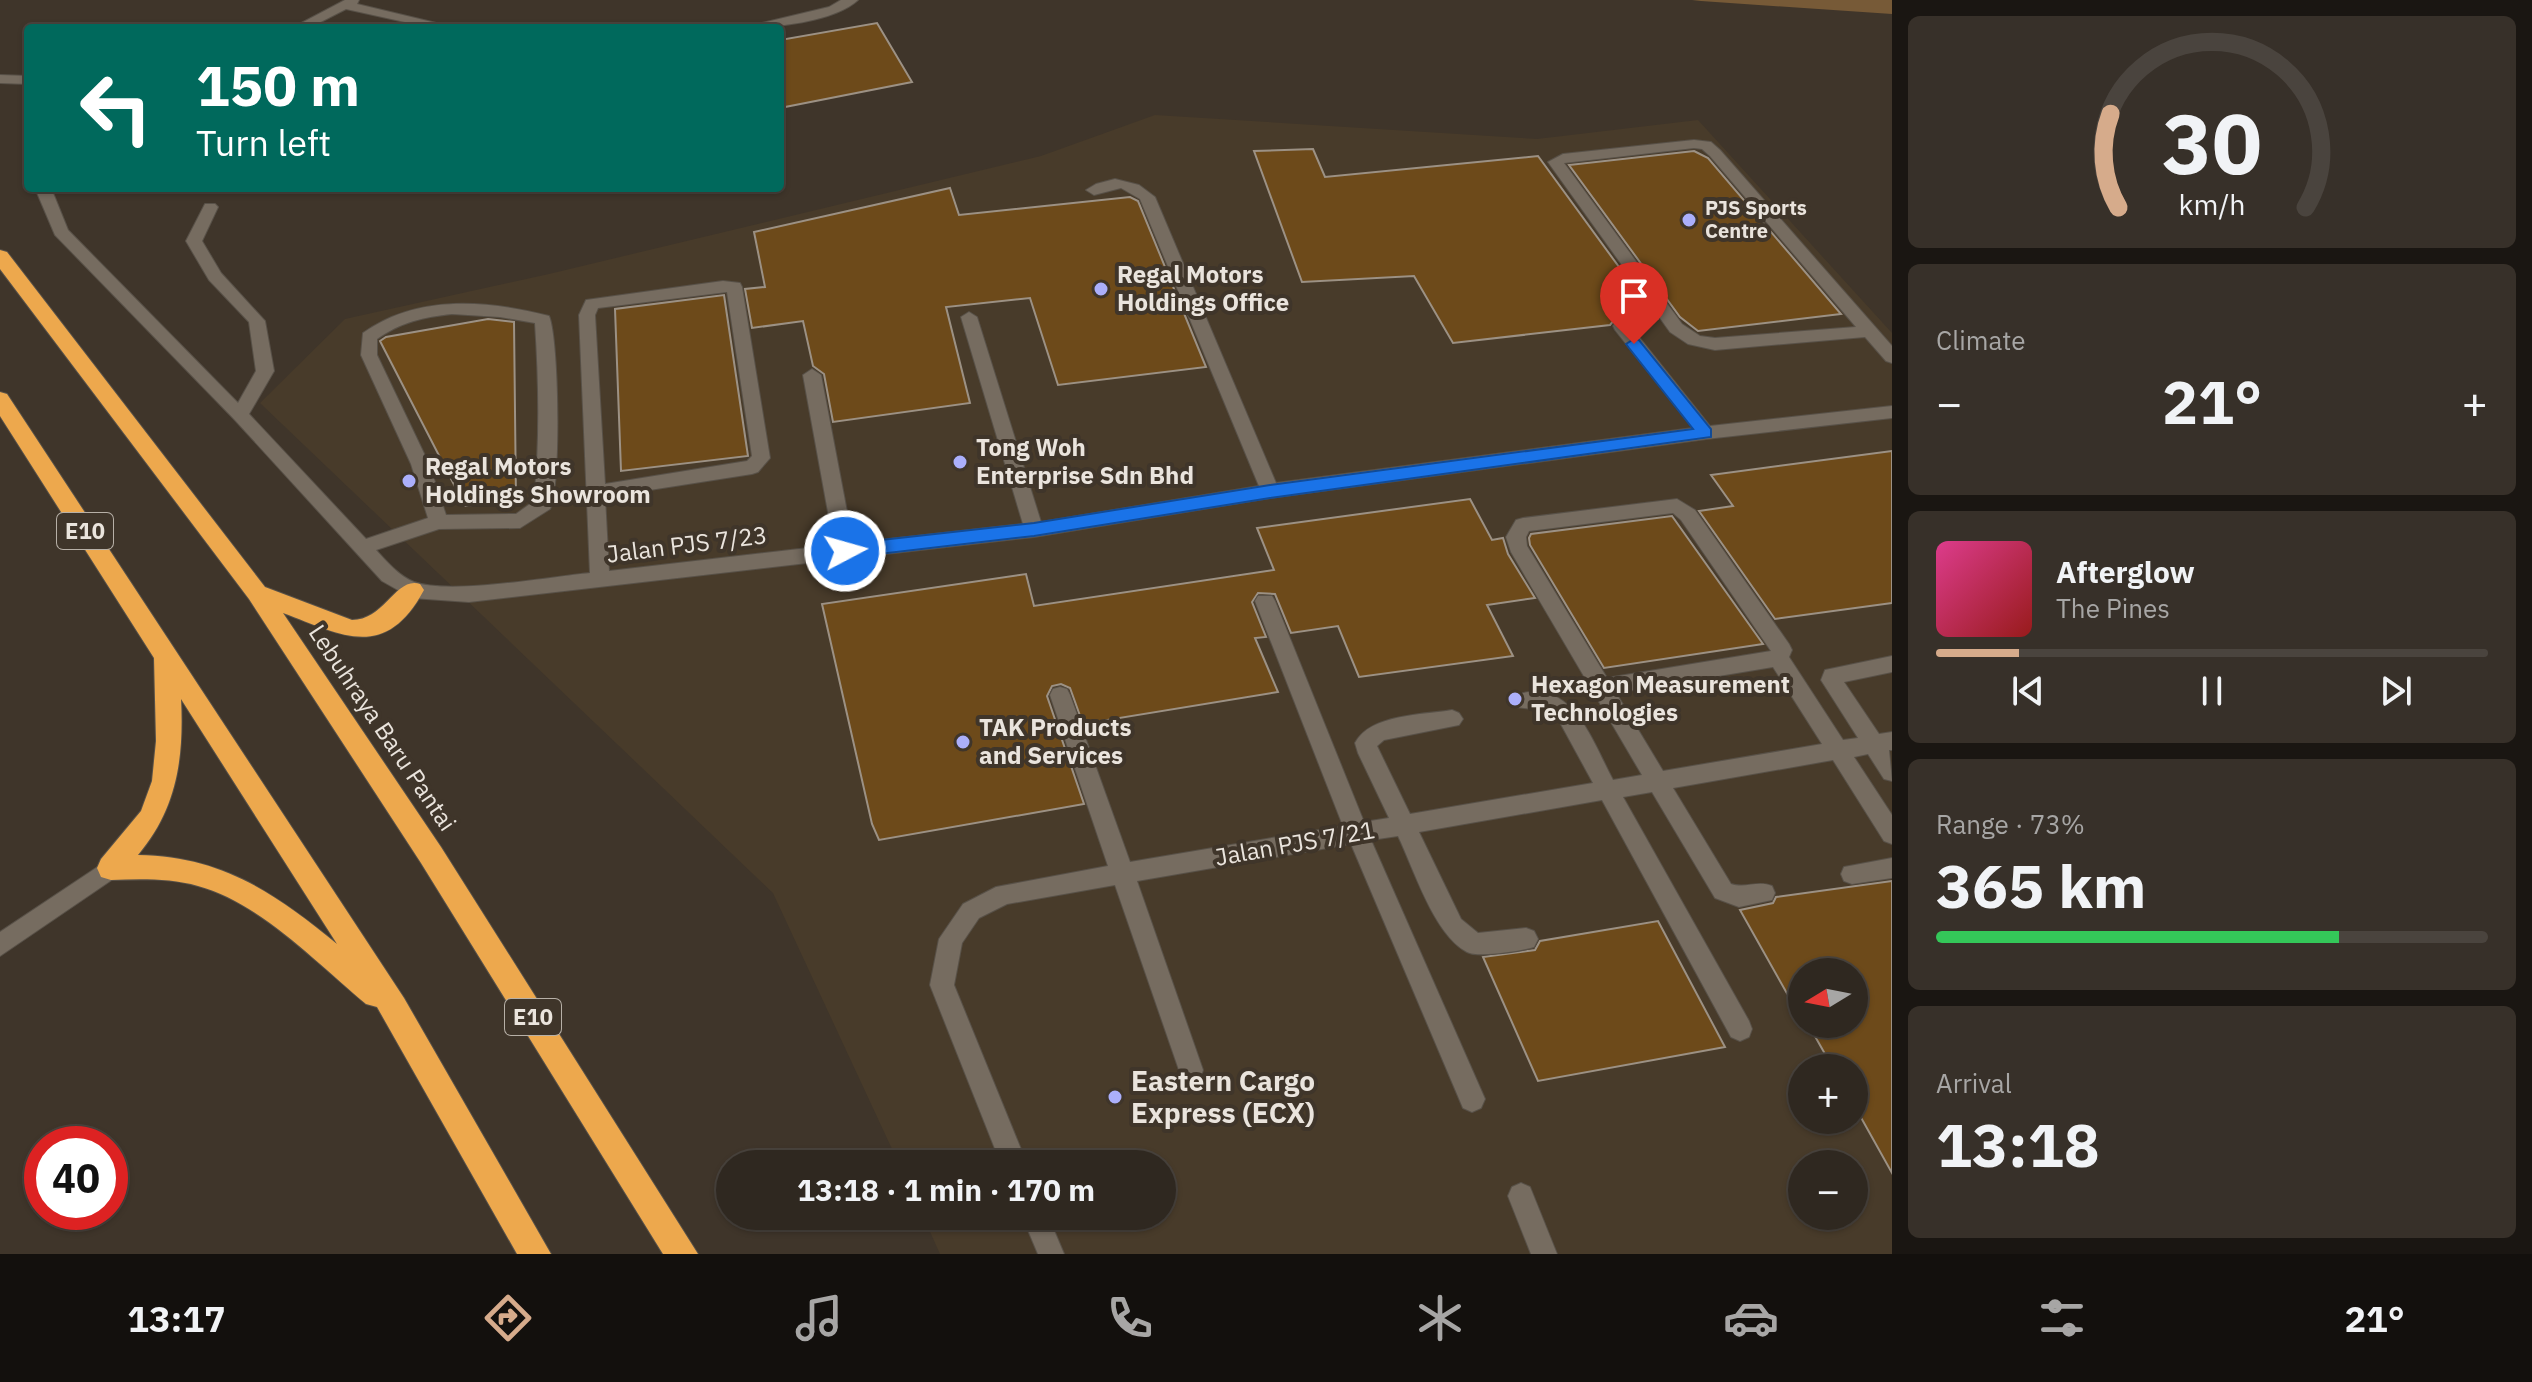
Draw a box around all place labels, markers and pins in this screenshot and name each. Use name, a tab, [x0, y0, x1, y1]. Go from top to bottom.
place label: PJS Sports Centre	[1705, 194, 1807, 244]
marker: PJS Sports Centre	[1680, 211, 1698, 229]
place label: Regal Motors Holdings Office	[1117, 258, 1289, 318]
pin	[1600, 262, 1668, 344]
marker: Regal Motors Holdings Office	[1092, 280, 1110, 298]
place label: Tong Woh Enterprise Sdn Bhd	[976, 431, 1194, 491]
place label: Regal Motors Holdings Showroom	[425, 450, 651, 510]
marker: Tong Woh Enterprise Sdn Bhd	[951, 453, 969, 471]
marker: Regal Motors Holdings Showroom	[400, 472, 418, 490]
place label: Hexagon Measurement Technologies	[1531, 668, 1790, 728]
marker: Hexagon Measurement Technologies	[1506, 690, 1524, 708]
place label: TAK Products and Services	[979, 711, 1131, 771]
marker: TAK Products and Services	[954, 733, 972, 751]
place label: Eastern Cargo Express (ECX)	[1131, 1062, 1315, 1131]
marker: Eastern Cargo Express (ECX)	[1106, 1088, 1124, 1106]

